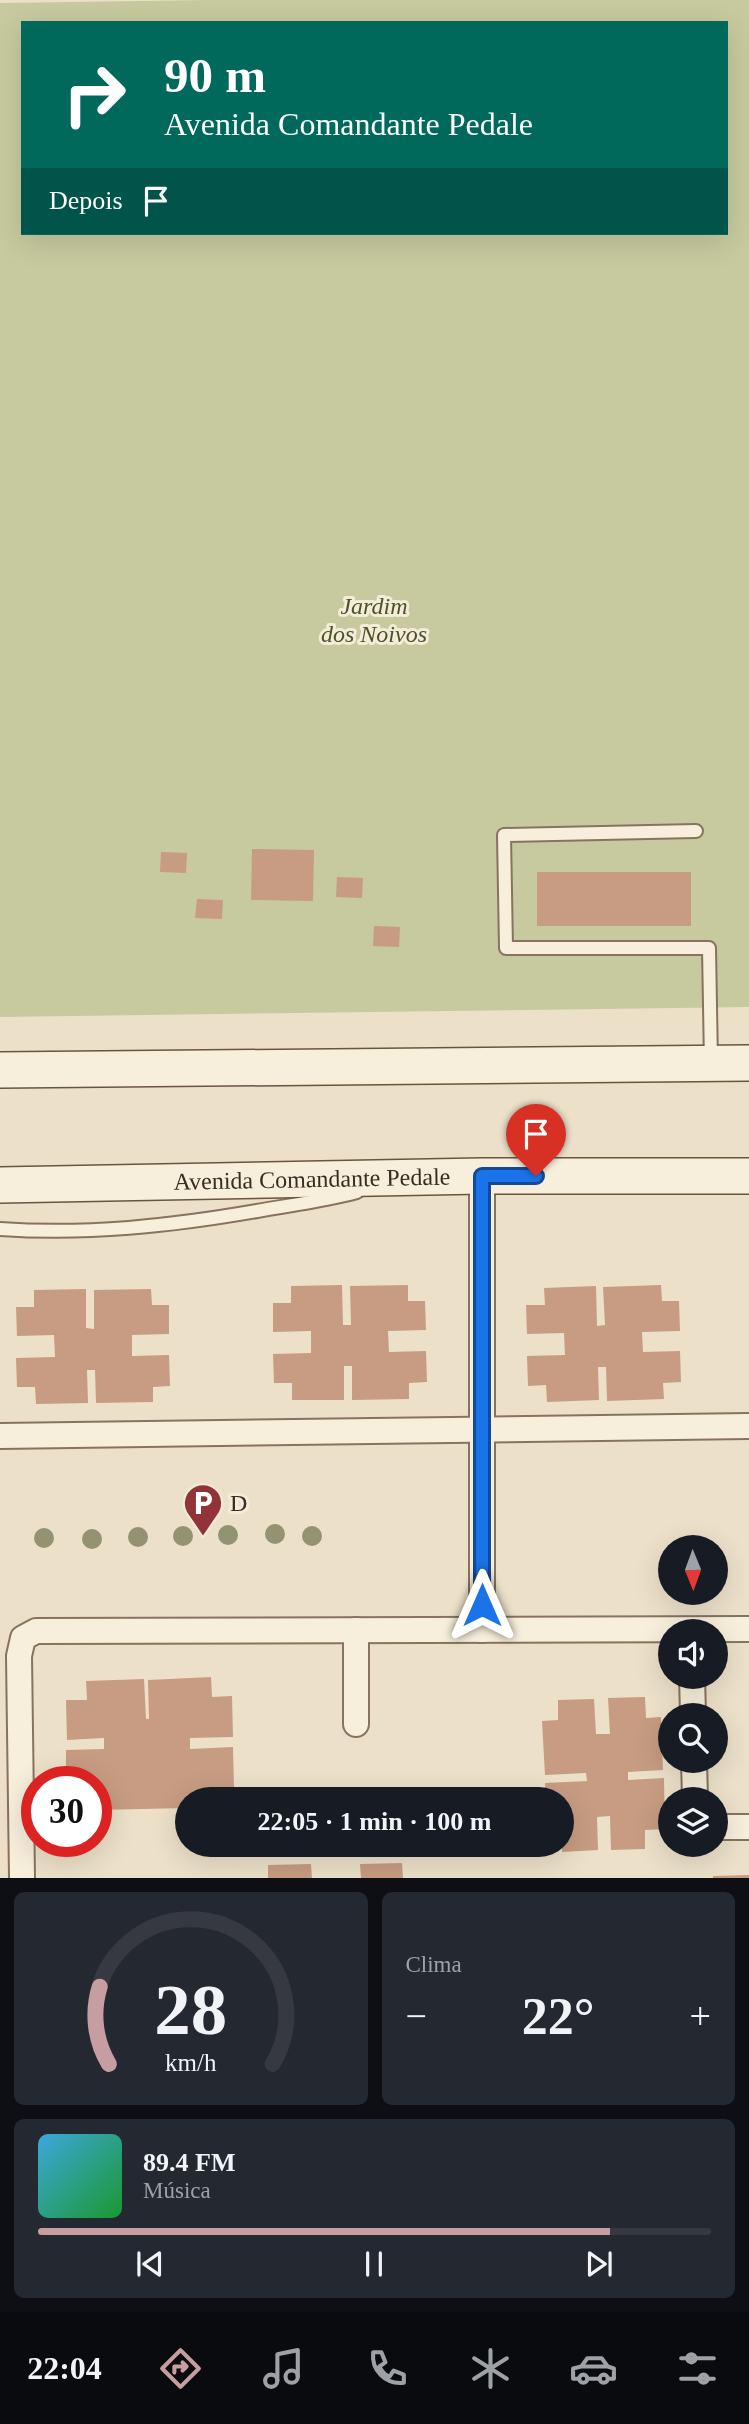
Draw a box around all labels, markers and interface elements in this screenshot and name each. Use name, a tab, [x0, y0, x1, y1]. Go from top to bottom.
text: 90 m	[164, 48, 266, 103]
icon: right	[49, 49, 140, 140]
text: Avenida Comandante Pedale	[164, 106, 533, 142]
icon: arrive	[137, 182, 175, 220]
text: Depois	[49, 186, 123, 215]
park label: Jardim dos Noivos	[321, 593, 427, 647]
pin	[506, 1104, 566, 1176]
icon: arrive	[517, 1115, 555, 1153]
street label: Avenida Comandante Pedale	[173, 1164, 451, 1195]
parking icon: D	[182, 1482, 224, 1537]
place label: D	[230, 1490, 247, 1516]
north arrow	[658, 1535, 728, 1605]
map controls	[658, 1535, 728, 1857]
position arrow	[445, 1568, 519, 1642]
button: sound	[658, 1619, 728, 1689]
button: search	[658, 1703, 728, 1773]
speed limit sign: 30	[21, 1766, 112, 1857]
button: layers	[658, 1787, 728, 1857]
text: 22:05 · 1 min · 100 m	[258, 1807, 492, 1836]
text: Clima	[406, 1952, 462, 1977]
text: 28	[154, 1970, 227, 2051]
text: 22°	[522, 1988, 595, 2045]
text: −	[406, 1995, 427, 2037]
text: +	[690, 1995, 711, 2037]
text: km/h	[165, 2049, 217, 2076]
text: 89.4 FM	[143, 2148, 235, 2177]
text: Música	[143, 2178, 211, 2203]
icon: previous	[131, 2245, 169, 2283]
icon: pause	[355, 2245, 393, 2283]
icon: next	[580, 2245, 618, 2283]
icon: directions	[156, 2344, 205, 2393]
icon: music	[259, 2344, 308, 2393]
icon: phone	[363, 2344, 412, 2393]
icon: climate	[466, 2344, 515, 2393]
icon: car	[569, 2344, 618, 2393]
icon: filters	[673, 2344, 722, 2393]
text: 22:04	[27, 2350, 102, 2386]

